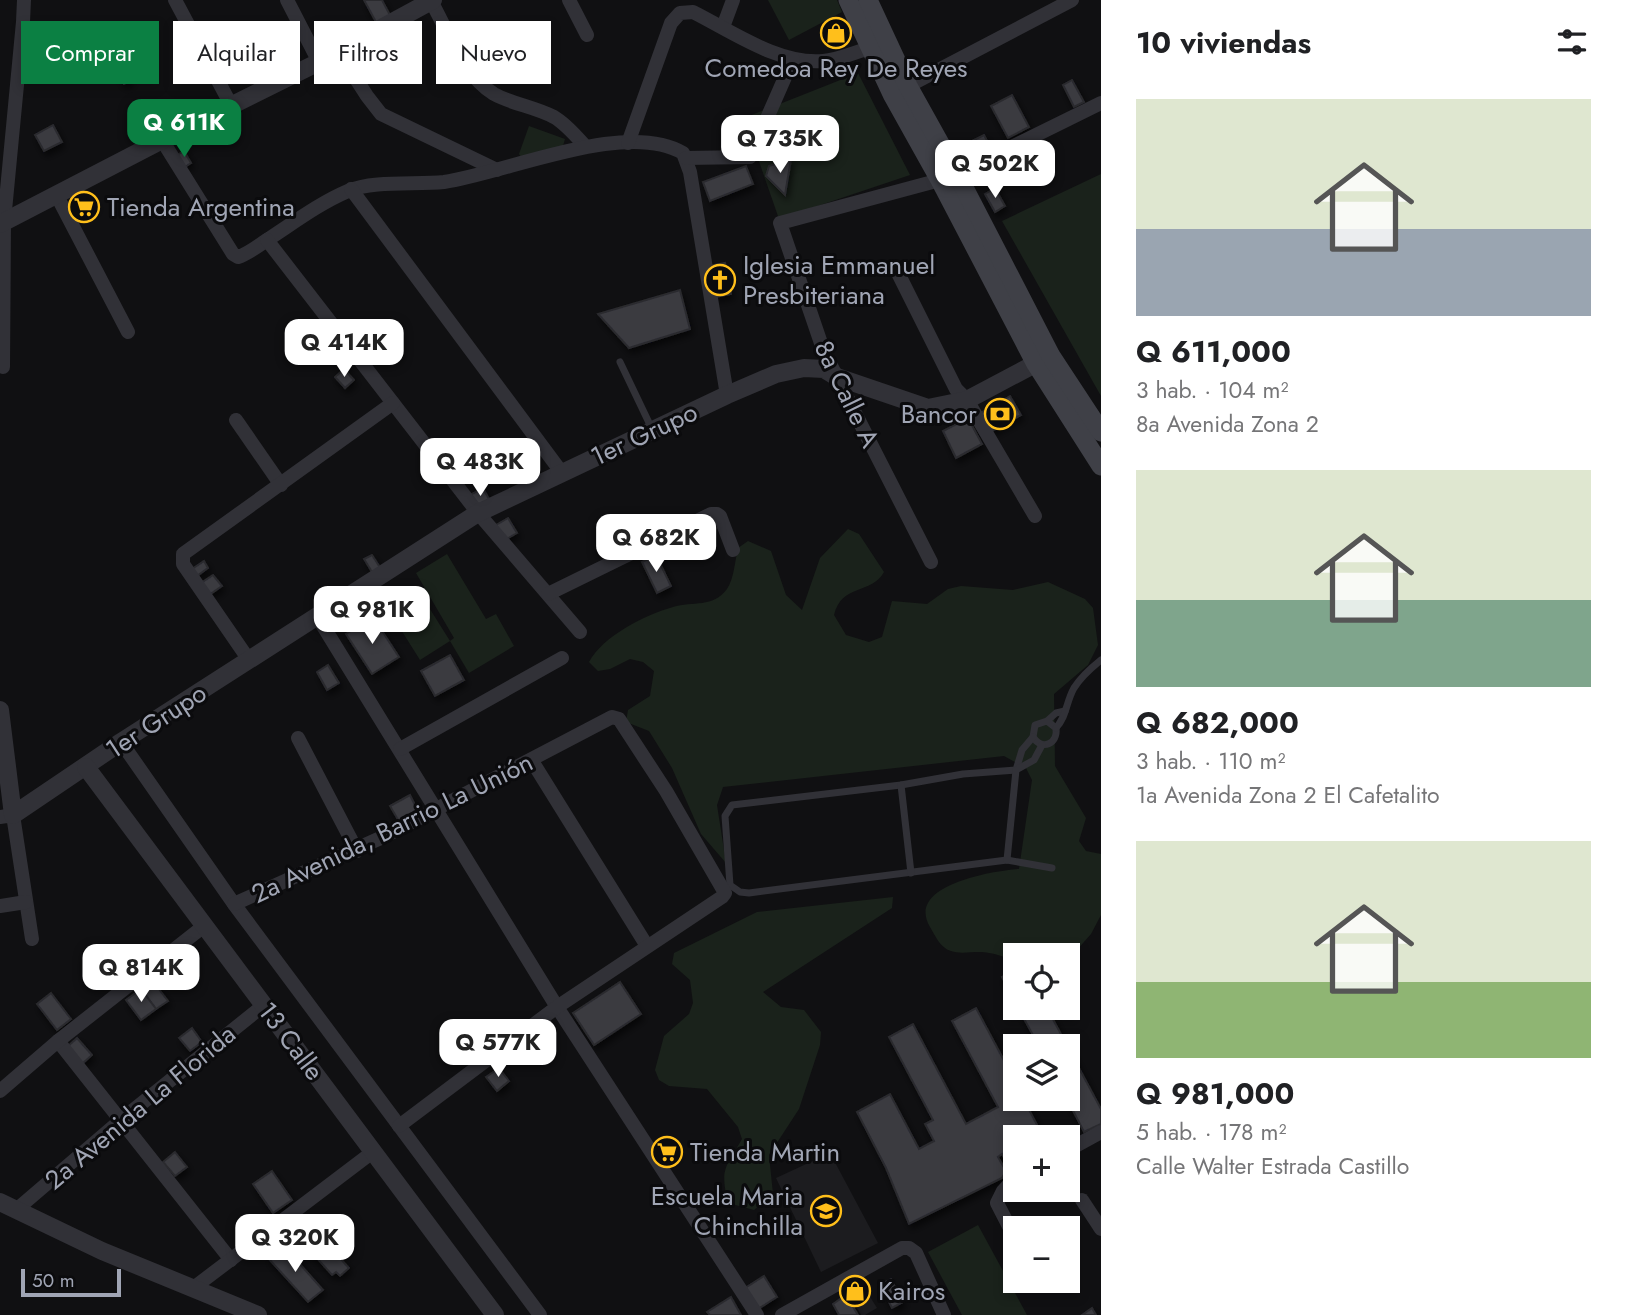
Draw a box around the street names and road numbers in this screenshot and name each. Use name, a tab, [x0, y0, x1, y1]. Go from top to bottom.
street label: 8a Calle A	[805, 334, 890, 455]
street label: 1er Grupo	[585, 393, 703, 475]
street label: 1er Grupo	[98, 674, 214, 768]
street label: 2a Avenida, Barrio La Unión	[245, 743, 539, 913]
street label: 13 Calle	[249, 994, 333, 1088]
street label: 2a Avenida La Florida	[36, 1016, 244, 1198]

